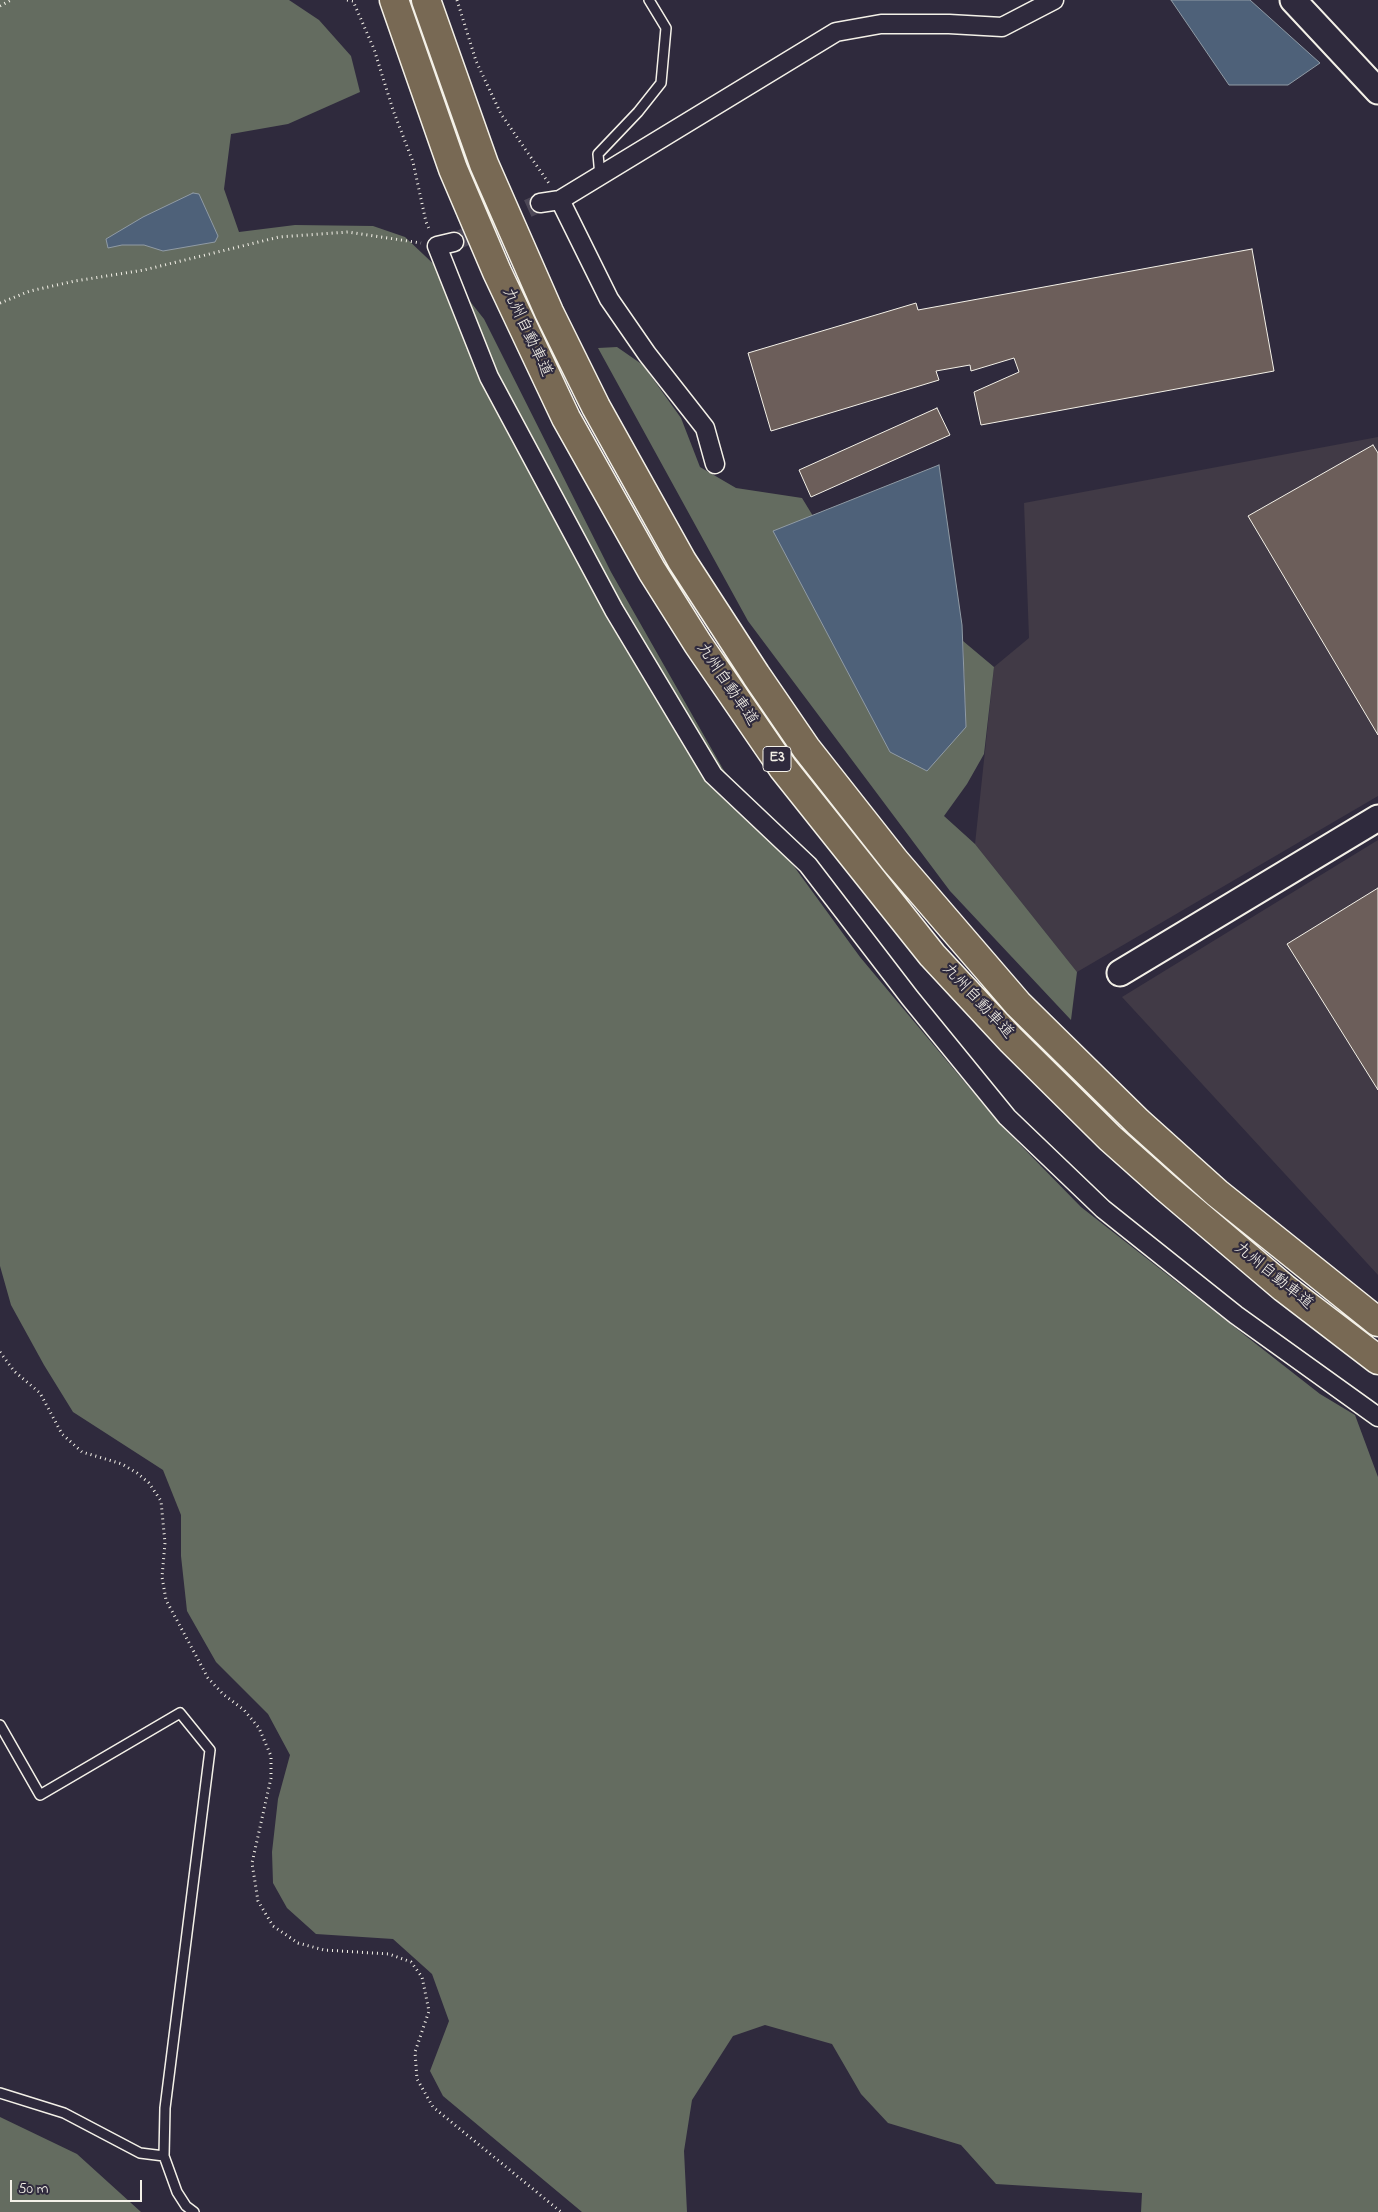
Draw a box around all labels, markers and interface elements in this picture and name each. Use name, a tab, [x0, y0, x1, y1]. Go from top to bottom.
street label: 九州自動車道	[497, 285, 555, 381]
street label: 九州自動車道	[691, 640, 761, 730]
road number: E3	[763, 746, 791, 772]
street label: 九州自動車道	[937, 960, 1017, 1044]
street label: 九州自動車道	[1230, 1239, 1316, 1315]
scale bar	[12, 2170, 145, 2202]
text: 50 m	[18, 2178, 48, 2200]

